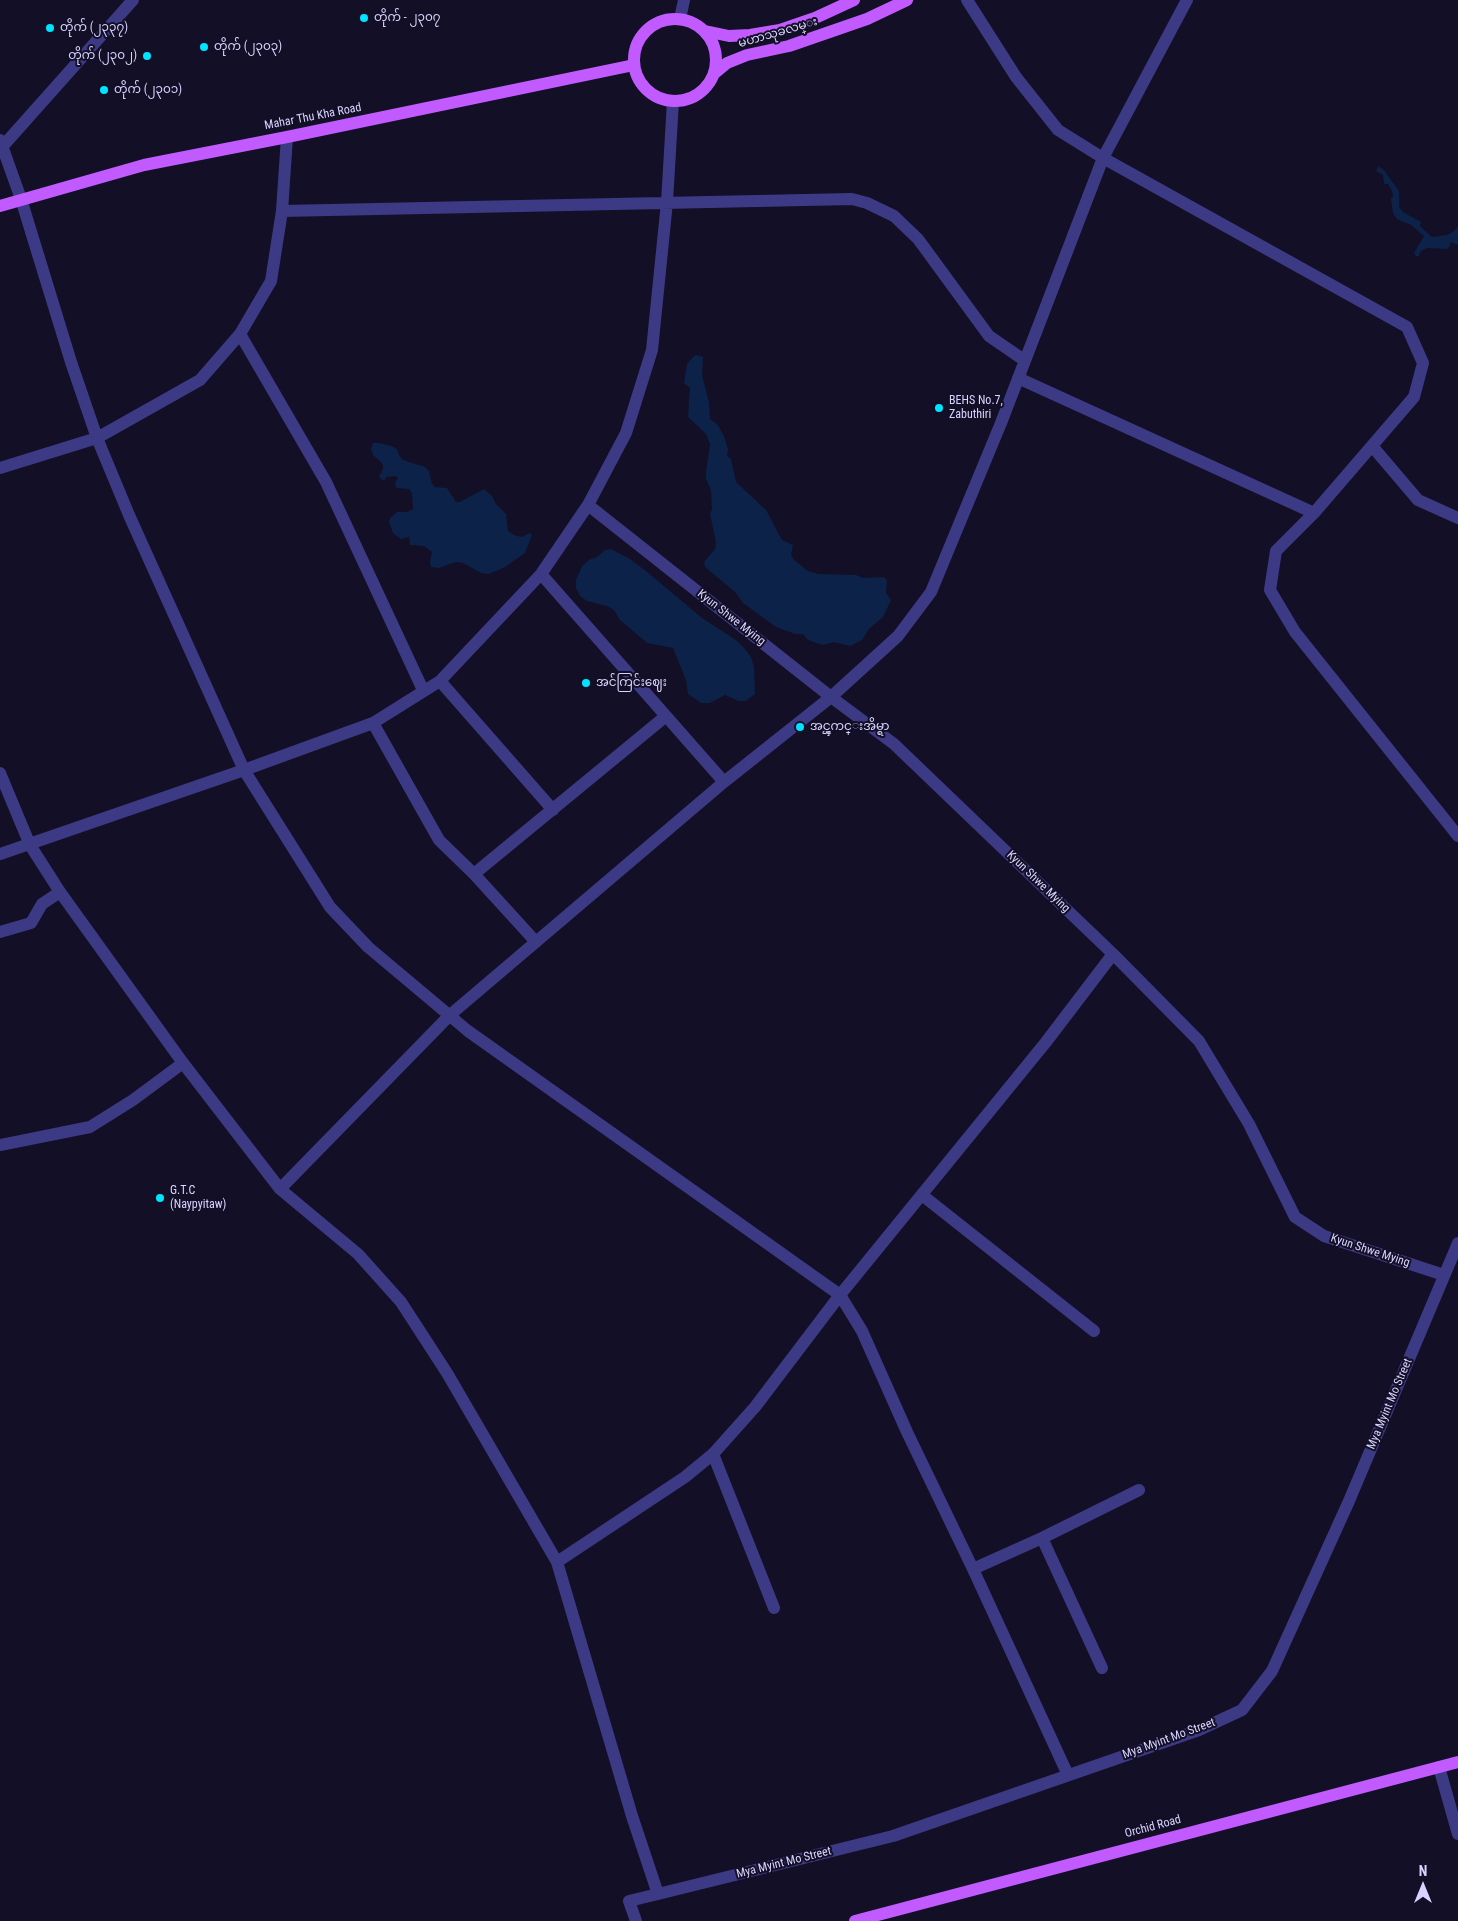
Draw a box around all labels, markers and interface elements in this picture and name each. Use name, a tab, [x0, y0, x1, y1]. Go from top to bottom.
place label: တိုက် - ၂၃၀၇	[374, 11, 441, 25]
marker: တိုက် - ၂၃၀၇	[358, 12, 370, 24]
street label: မဟာသုခလမ္း	[737, 15, 819, 51]
place label: တိုက် (၂၃၃၇)	[60, 21, 128, 35]
marker: တိုက် (၂၃၃၇)	[44, 22, 56, 34]
place label: တိုက် (၂၃၀၃)	[214, 40, 282, 54]
marker: တိုက် (၂၃၀၃)	[198, 41, 210, 53]
place label: တိုက် (၂၃၀၂)	[68, 49, 137, 63]
marker: တိုက် (၂၃၀၂)	[141, 50, 153, 62]
place label: တိုက် (၂၃၀၁)	[114, 83, 182, 97]
marker: တိုက် (၂၃၀၁)	[98, 84, 110, 96]
street label: Mahar Thu Kha Road	[263, 101, 363, 133]
place label: BEHS No.7, Zabuthiri	[949, 394, 1003, 422]
marker: BEHS No.7, Zabuthiri	[933, 402, 945, 414]
street label: Kyun Shwe Mying	[694, 587, 768, 649]
place label: အင်ကြင်းဈေး	[596, 676, 667, 690]
marker: အင်ကြင်းဈေး	[580, 677, 592, 689]
place label: အင္ၾကင္းအိမ္ရာ	[810, 720, 890, 734]
marker: အင္ၾကင္းအိမ္ရာ	[794, 721, 806, 733]
street label: Kyun Shwe Mying	[1003, 848, 1073, 916]
place label: G.T.C (Naypyitaw)	[170, 1184, 226, 1212]
marker: G.T.C (Naypyitaw)	[154, 1192, 166, 1204]
street label: Kyun Shwe Mying	[1329, 1231, 1411, 1271]
street label: Mya Myint Mo Street	[1364, 1356, 1416, 1452]
street label: Mya Myint Mo Street	[1121, 1716, 1217, 1762]
street label: Orchid Road	[1123, 1813, 1183, 1841]
street label: Mya Myint Mo Street	[735, 1844, 833, 1882]
north arrow	[1398, 1861, 1448, 1911]
text: N	[1419, 1863, 1427, 1879]

